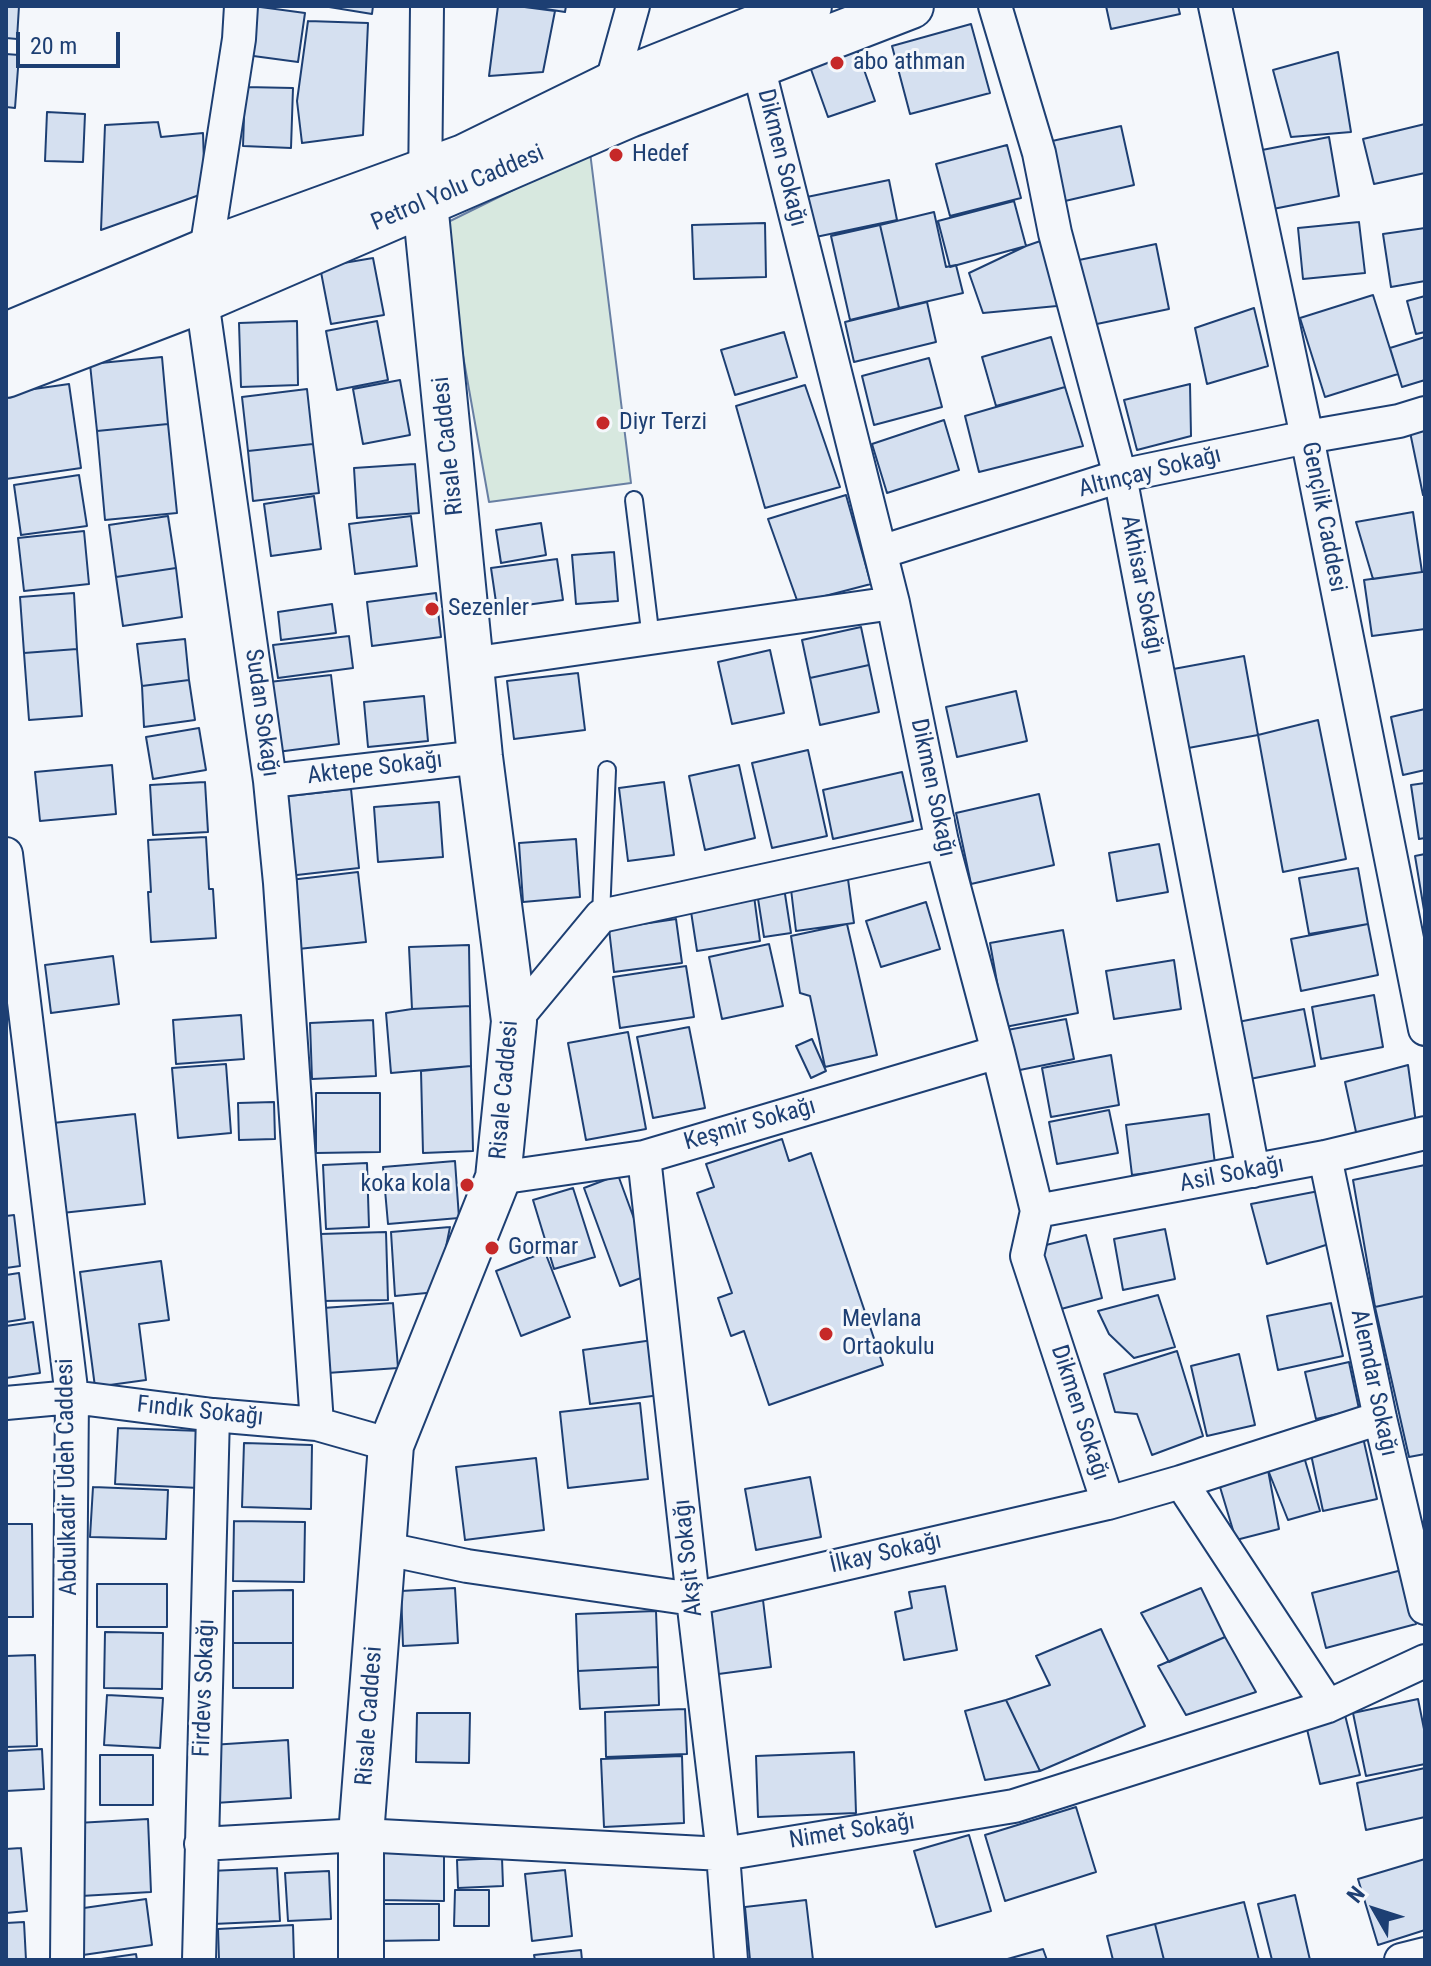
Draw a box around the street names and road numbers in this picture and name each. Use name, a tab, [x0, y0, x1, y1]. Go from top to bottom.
street label: Dikmen Sokağı	[750, 86, 812, 230]
street label: Petrol Yolu Caddesi	[367, 140, 549, 238]
street label: Risale Caddesi	[427, 375, 471, 517]
street label: Gençlik Caddesi	[1294, 440, 1352, 594]
street label: Altınçay Sokağı	[1076, 441, 1224, 505]
street label: Akhisar Sokağı	[1113, 513, 1169, 657]
street label: Sudan Sokağı	[238, 647, 284, 779]
street label: Dikmen Sokağı	[903, 716, 961, 860]
street label: Aktepe Sokağı	[306, 746, 444, 792]
street label: Risale Caddesi	[485, 1019, 525, 1161]
street label: Keşmir Sokağı	[681, 1092, 819, 1158]
street label: Asil Sokağı	[1177, 1151, 1287, 1199]
street label: Alemdar Sokağı	[1343, 1307, 1403, 1459]
street label: Dikmen Sokağı	[1044, 1342, 1114, 1484]
street label: Abdulkadir Udeh Caddesi	[52, 1358, 84, 1596]
street label: Fındık Sokağı	[135, 1391, 265, 1433]
street label: Akşit Sokağı	[669, 1498, 709, 1618]
street label: İlkay Sokağı	[827, 1527, 945, 1581]
street label: Firdevs Sokağı	[188, 1618, 222, 1758]
street label: Risale Caddesi	[351, 1645, 389, 1787]
street label: Nimet Sokağı	[787, 1808, 917, 1856]

